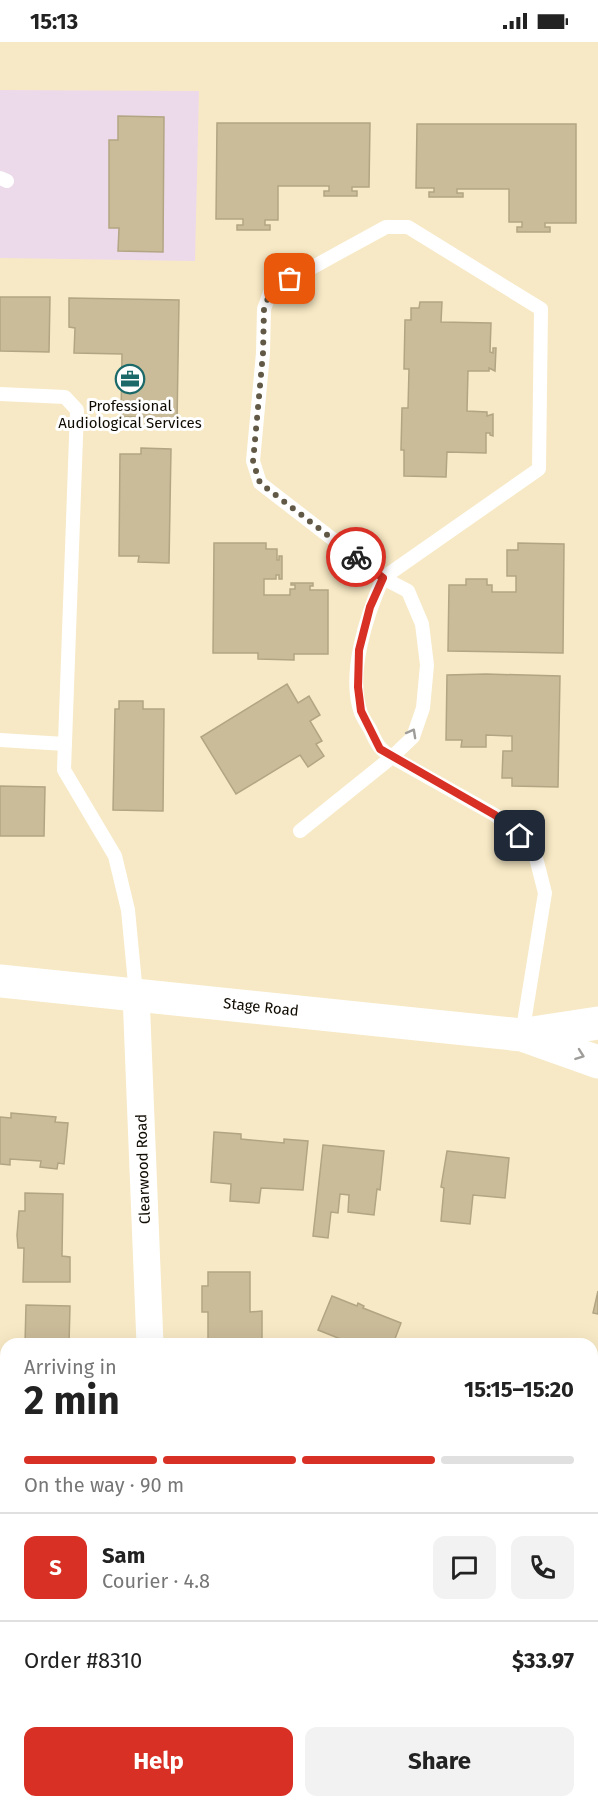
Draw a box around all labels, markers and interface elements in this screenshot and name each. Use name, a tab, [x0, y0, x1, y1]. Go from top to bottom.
text: 15:13	[30, 8, 78, 35]
pin	[264, 253, 315, 304]
icon: bag	[273, 262, 306, 295]
office icon: Professional Audiological Services	[114, 363, 146, 395]
place label: Professional Audiological Services	[58, 397, 202, 432]
courier	[326, 527, 386, 587]
icon: bike	[340, 541, 373, 574]
one-way arrow	[405, 729, 416, 739]
pin	[494, 810, 545, 861]
icon: home	[503, 819, 536, 852]
street label: Stage Road	[222, 994, 300, 1020]
one-way arrow	[574, 1048, 585, 1061]
street label: Clearwood Road	[132, 1114, 154, 1224]
text: Arriving in	[24, 1355, 117, 1379]
text: 15:15–15:20	[464, 1376, 574, 1403]
text: 2 min	[24, 1378, 120, 1424]
text: On the way · 90 m	[24, 1473, 184, 1497]
button: chat	[433, 1536, 496, 1599]
button: phone	[511, 1536, 574, 1599]
text: Sam	[102, 1542, 145, 1569]
text: S	[49, 1554, 62, 1581]
text: Courier · 4.8	[102, 1569, 210, 1593]
text: Order #8310	[24, 1647, 142, 1674]
text: $33.97	[512, 1647, 574, 1674]
button: Help	[24, 1727, 293, 1796]
button: Share	[305, 1727, 574, 1796]

